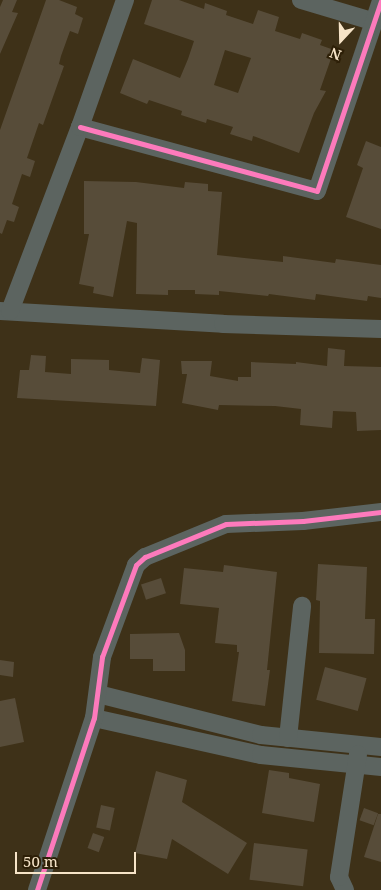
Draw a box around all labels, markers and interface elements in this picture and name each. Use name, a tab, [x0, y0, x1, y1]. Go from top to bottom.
north arrow	[316, 15, 366, 65]
text: N	[327, 44, 344, 65]
scale bar	[18, 842, 139, 874]
text: 50 m	[23, 851, 58, 871]

